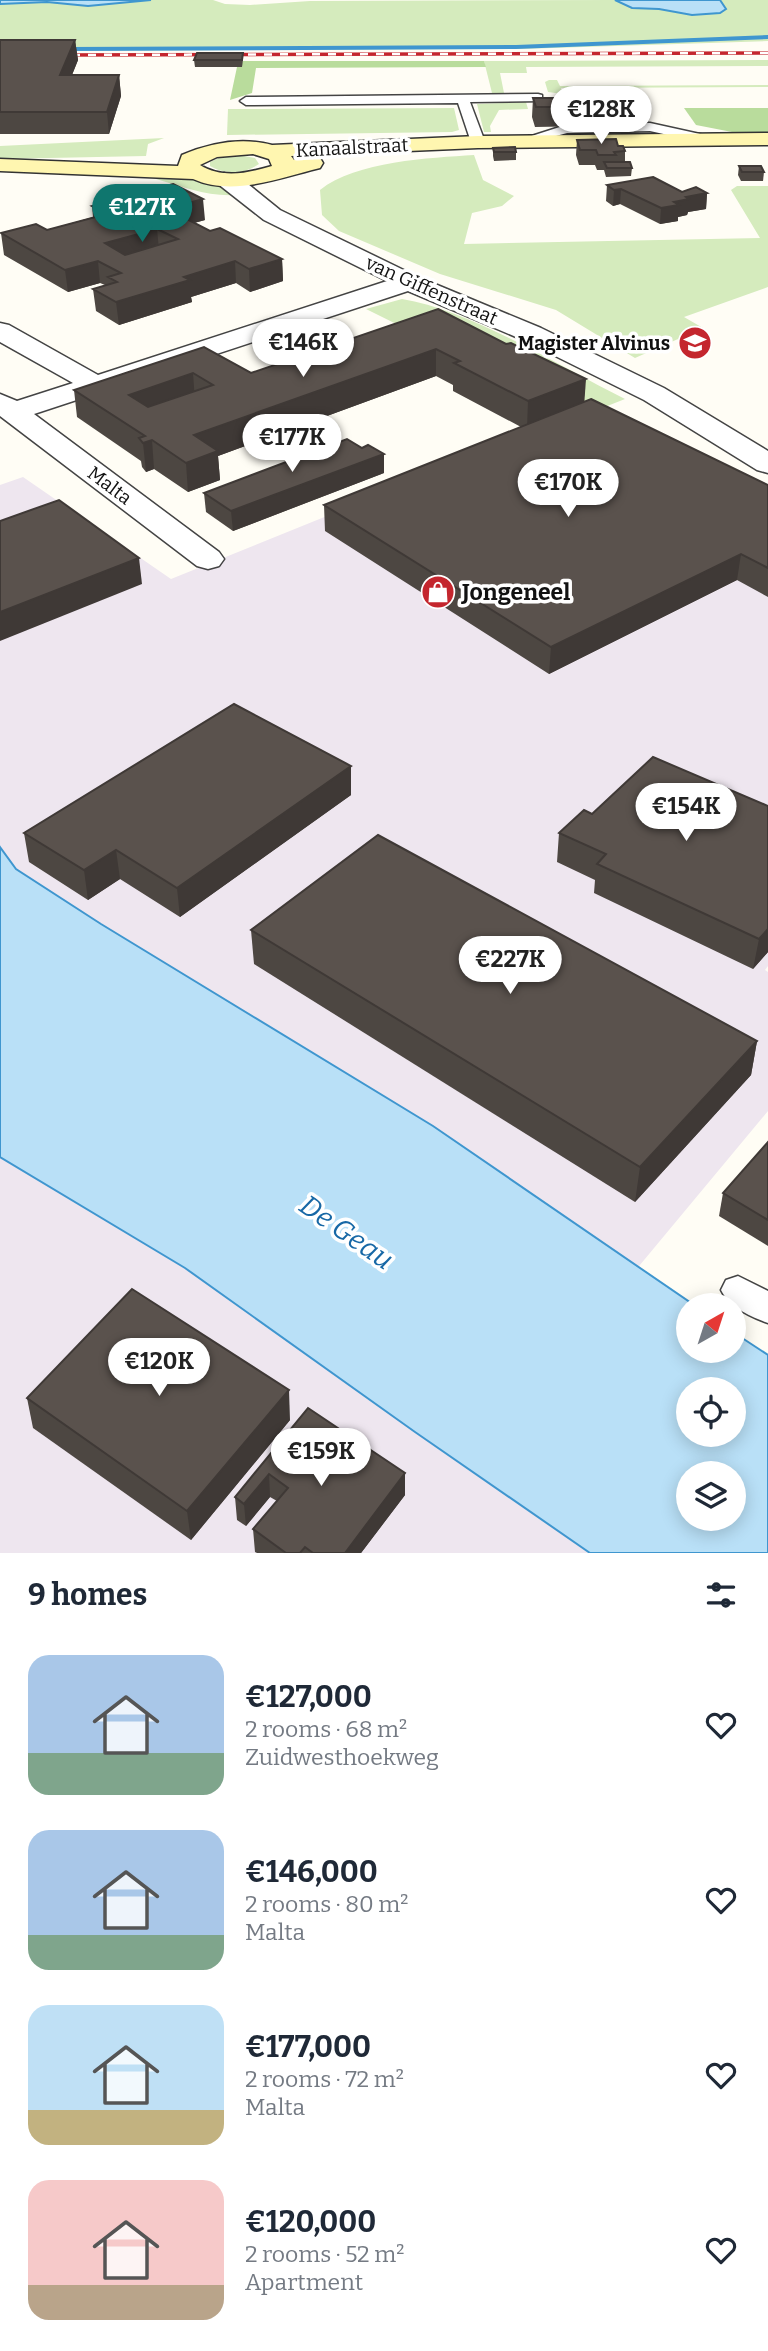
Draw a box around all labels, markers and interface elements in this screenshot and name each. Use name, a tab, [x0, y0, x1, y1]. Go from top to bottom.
pin: €128K	[552, 86, 650, 146]
text: €128K	[567, 95, 635, 123]
street label: Kanaalstraat	[295, 133, 409, 162]
pin: €127K	[93, 184, 191, 244]
text: €127K	[108, 193, 176, 221]
street label: van Giffenstraat	[361, 251, 501, 330]
pin: €146K	[254, 320, 352, 379]
school or university icon: Magister Alvinus	[676, 324, 714, 362]
text: €146K	[268, 328, 338, 356]
place label: Magister Alvinus	[518, 332, 670, 355]
pin: €177K	[243, 414, 341, 474]
text: €177K	[259, 423, 326, 451]
pin: €170K	[519, 460, 617, 519]
street label: Malta	[83, 461, 137, 510]
text: €170K	[534, 468, 602, 496]
shop icon: Jongeneel	[419, 573, 457, 611]
place label: Jongeneel	[460, 578, 570, 606]
pin: €154K	[637, 784, 735, 843]
text: €154K	[652, 792, 720, 820]
pin: €227K	[461, 936, 559, 996]
text: €227K	[475, 945, 545, 973]
water label: De Geau	[294, 1188, 400, 1277]
north arrow	[676, 1293, 746, 1363]
map controls	[676, 1293, 746, 1531]
pin: €120K	[110, 1338, 208, 1398]
text: €120K	[124, 1347, 194, 1375]
button: locate	[676, 1377, 746, 1447]
pin: €159K	[272, 1428, 370, 1488]
text: €159K	[287, 1437, 355, 1465]
button: layers	[676, 1461, 746, 1531]
icon: filters	[702, 1576, 740, 1614]
text: 9 homes	[28, 1577, 147, 1613]
text: €127,000	[245, 1679, 372, 1715]
icon: home	[84, 1683, 168, 1767]
icon: heart	[702, 1706, 740, 1744]
text: 2 rooms · 68 m²	[245, 1715, 407, 1743]
text: Zuidwesthoekweg	[245, 1743, 439, 1771]
text: €146,000	[245, 1854, 378, 1890]
icon: home	[84, 1858, 168, 1942]
icon: heart	[702, 1881, 740, 1919]
text: 2 rooms · 80 m²	[245, 1890, 408, 1918]
text: Malta	[245, 1918, 305, 1946]
text: €177,000	[245, 2029, 371, 2065]
icon: home	[84, 2033, 168, 2117]
icon: heart	[702, 2056, 740, 2094]
text: 2 rooms · 72 m²	[245, 2065, 404, 2093]
text: Malta	[245, 2093, 305, 2121]
text: €120,000	[245, 2204, 376, 2240]
icon: home	[84, 2208, 168, 2292]
icon: heart	[702, 2231, 740, 2269]
text: 2 rooms · 52 m²	[245, 2240, 404, 2268]
text: Apartment	[245, 2268, 363, 2296]

